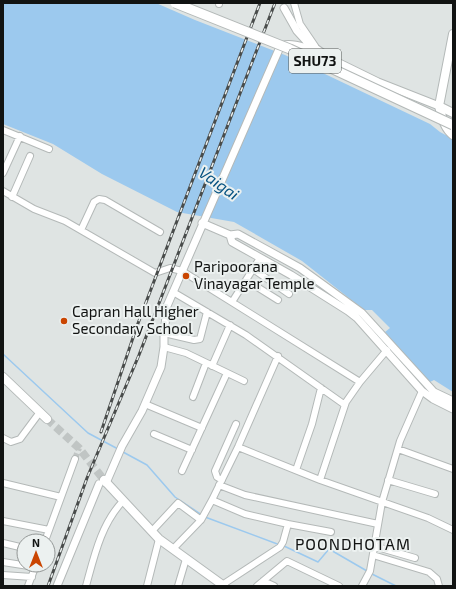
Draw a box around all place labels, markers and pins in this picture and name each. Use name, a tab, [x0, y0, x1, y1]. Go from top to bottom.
place label: Paripoorana Vinayagar Temple	[194, 257, 315, 292]
marker: Paripoorana Vinayagar Temple	[181, 271, 191, 281]
place label: Capran Hall Higher Secondary School	[72, 302, 199, 337]
marker: Capran Hall Higher Secondary School	[59, 316, 69, 326]

